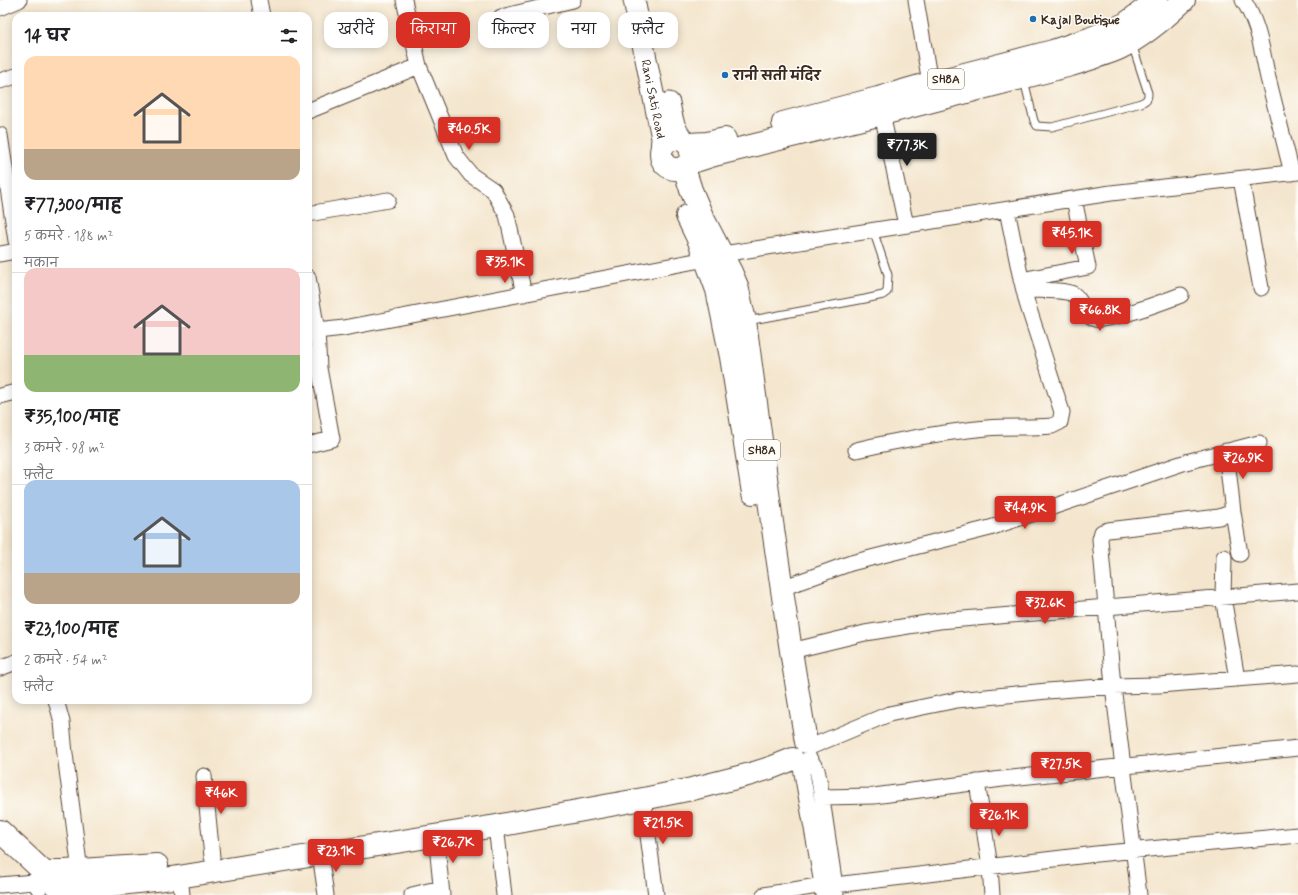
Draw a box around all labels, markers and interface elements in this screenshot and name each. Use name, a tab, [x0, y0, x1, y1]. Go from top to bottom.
chip: खरीदें	[324, 12, 388, 48]
chip: किराया	[396, 12, 470, 48]
chip: फ़िल्टर	[478, 12, 549, 48]
chip: नया	[557, 12, 610, 48]
chip: फ़्लैट	[618, 12, 678, 48]
place label: Kajal Boutique	[1041, 12, 1120, 30]
marker: Kajal Boutique	[1028, 14, 1038, 24]
text: 14 घर	[24, 25, 69, 47]
icon: filters	[278, 25, 300, 47]
street label: Rani Sati Road	[636, 58, 669, 140]
place label: रानी सती मंदिर	[732, 65, 822, 85]
road number: SH8A	[928, 69, 964, 89]
marker: रानी सती मंदिर	[720, 70, 730, 80]
icon: home	[126, 82, 198, 154]
pin: ₹40.5K	[436, 117, 502, 151]
text: ₹40.5K	[447, 121, 491, 138]
pin: ₹77.3K	[874, 133, 940, 167]
text: ₹77.3K	[886, 137, 928, 154]
text: ₹77,300/माह	[24, 194, 122, 216]
pin: ₹45.1K	[1039, 221, 1105, 255]
text: ₹45.1K	[1051, 225, 1093, 242]
text: 5 कमरे · 188 m²	[24, 228, 113, 245]
pin: ₹35.1K	[472, 250, 538, 284]
text: ₹35.1K	[485, 254, 525, 271]
text: मकान	[24, 255, 58, 272]
icon: home	[126, 294, 198, 366]
pin: ₹66.8K	[1067, 298, 1133, 332]
text: ₹66.8K	[1079, 302, 1121, 319]
text: ₹35,100/माह	[24, 406, 119, 428]
text: 3 कमरे · 98 m²	[24, 440, 105, 457]
road number: SH8A	[744, 440, 780, 460]
pin: ₹26.9K	[1210, 446, 1276, 480]
text: ₹26.9K	[1223, 450, 1263, 467]
text: फ़्लैट	[24, 467, 54, 484]
pin: ₹44.9K	[992, 496, 1058, 530]
text: ₹44.9K	[1004, 500, 1046, 517]
icon: home	[126, 506, 198, 578]
pin: ₹32.6K	[1012, 591, 1078, 625]
text: ₹32.6K	[1025, 595, 1065, 612]
text: ₹23,100/माह	[24, 618, 118, 640]
text: 2 कमरे · 54 m²	[24, 652, 108, 669]
text: फ़्लैट	[24, 679, 54, 696]
pin: ₹27.5K	[1028, 752, 1094, 786]
text: ₹27.5K	[1040, 756, 1082, 773]
pin: ₹46K	[197, 781, 245, 815]
text: ₹46K	[205, 785, 237, 802]
pin: ₹26.1K	[966, 803, 1032, 837]
text: ₹26.1K	[979, 807, 1019, 824]
pin: ₹21.5K	[630, 811, 696, 845]
text: ₹21.5K	[643, 815, 683, 832]
pin: ₹26.7K	[420, 830, 486, 864]
text: ₹26.7K	[432, 834, 474, 851]
pin: ₹23.1K	[303, 839, 369, 873]
text: ₹23.1K	[317, 843, 355, 860]

